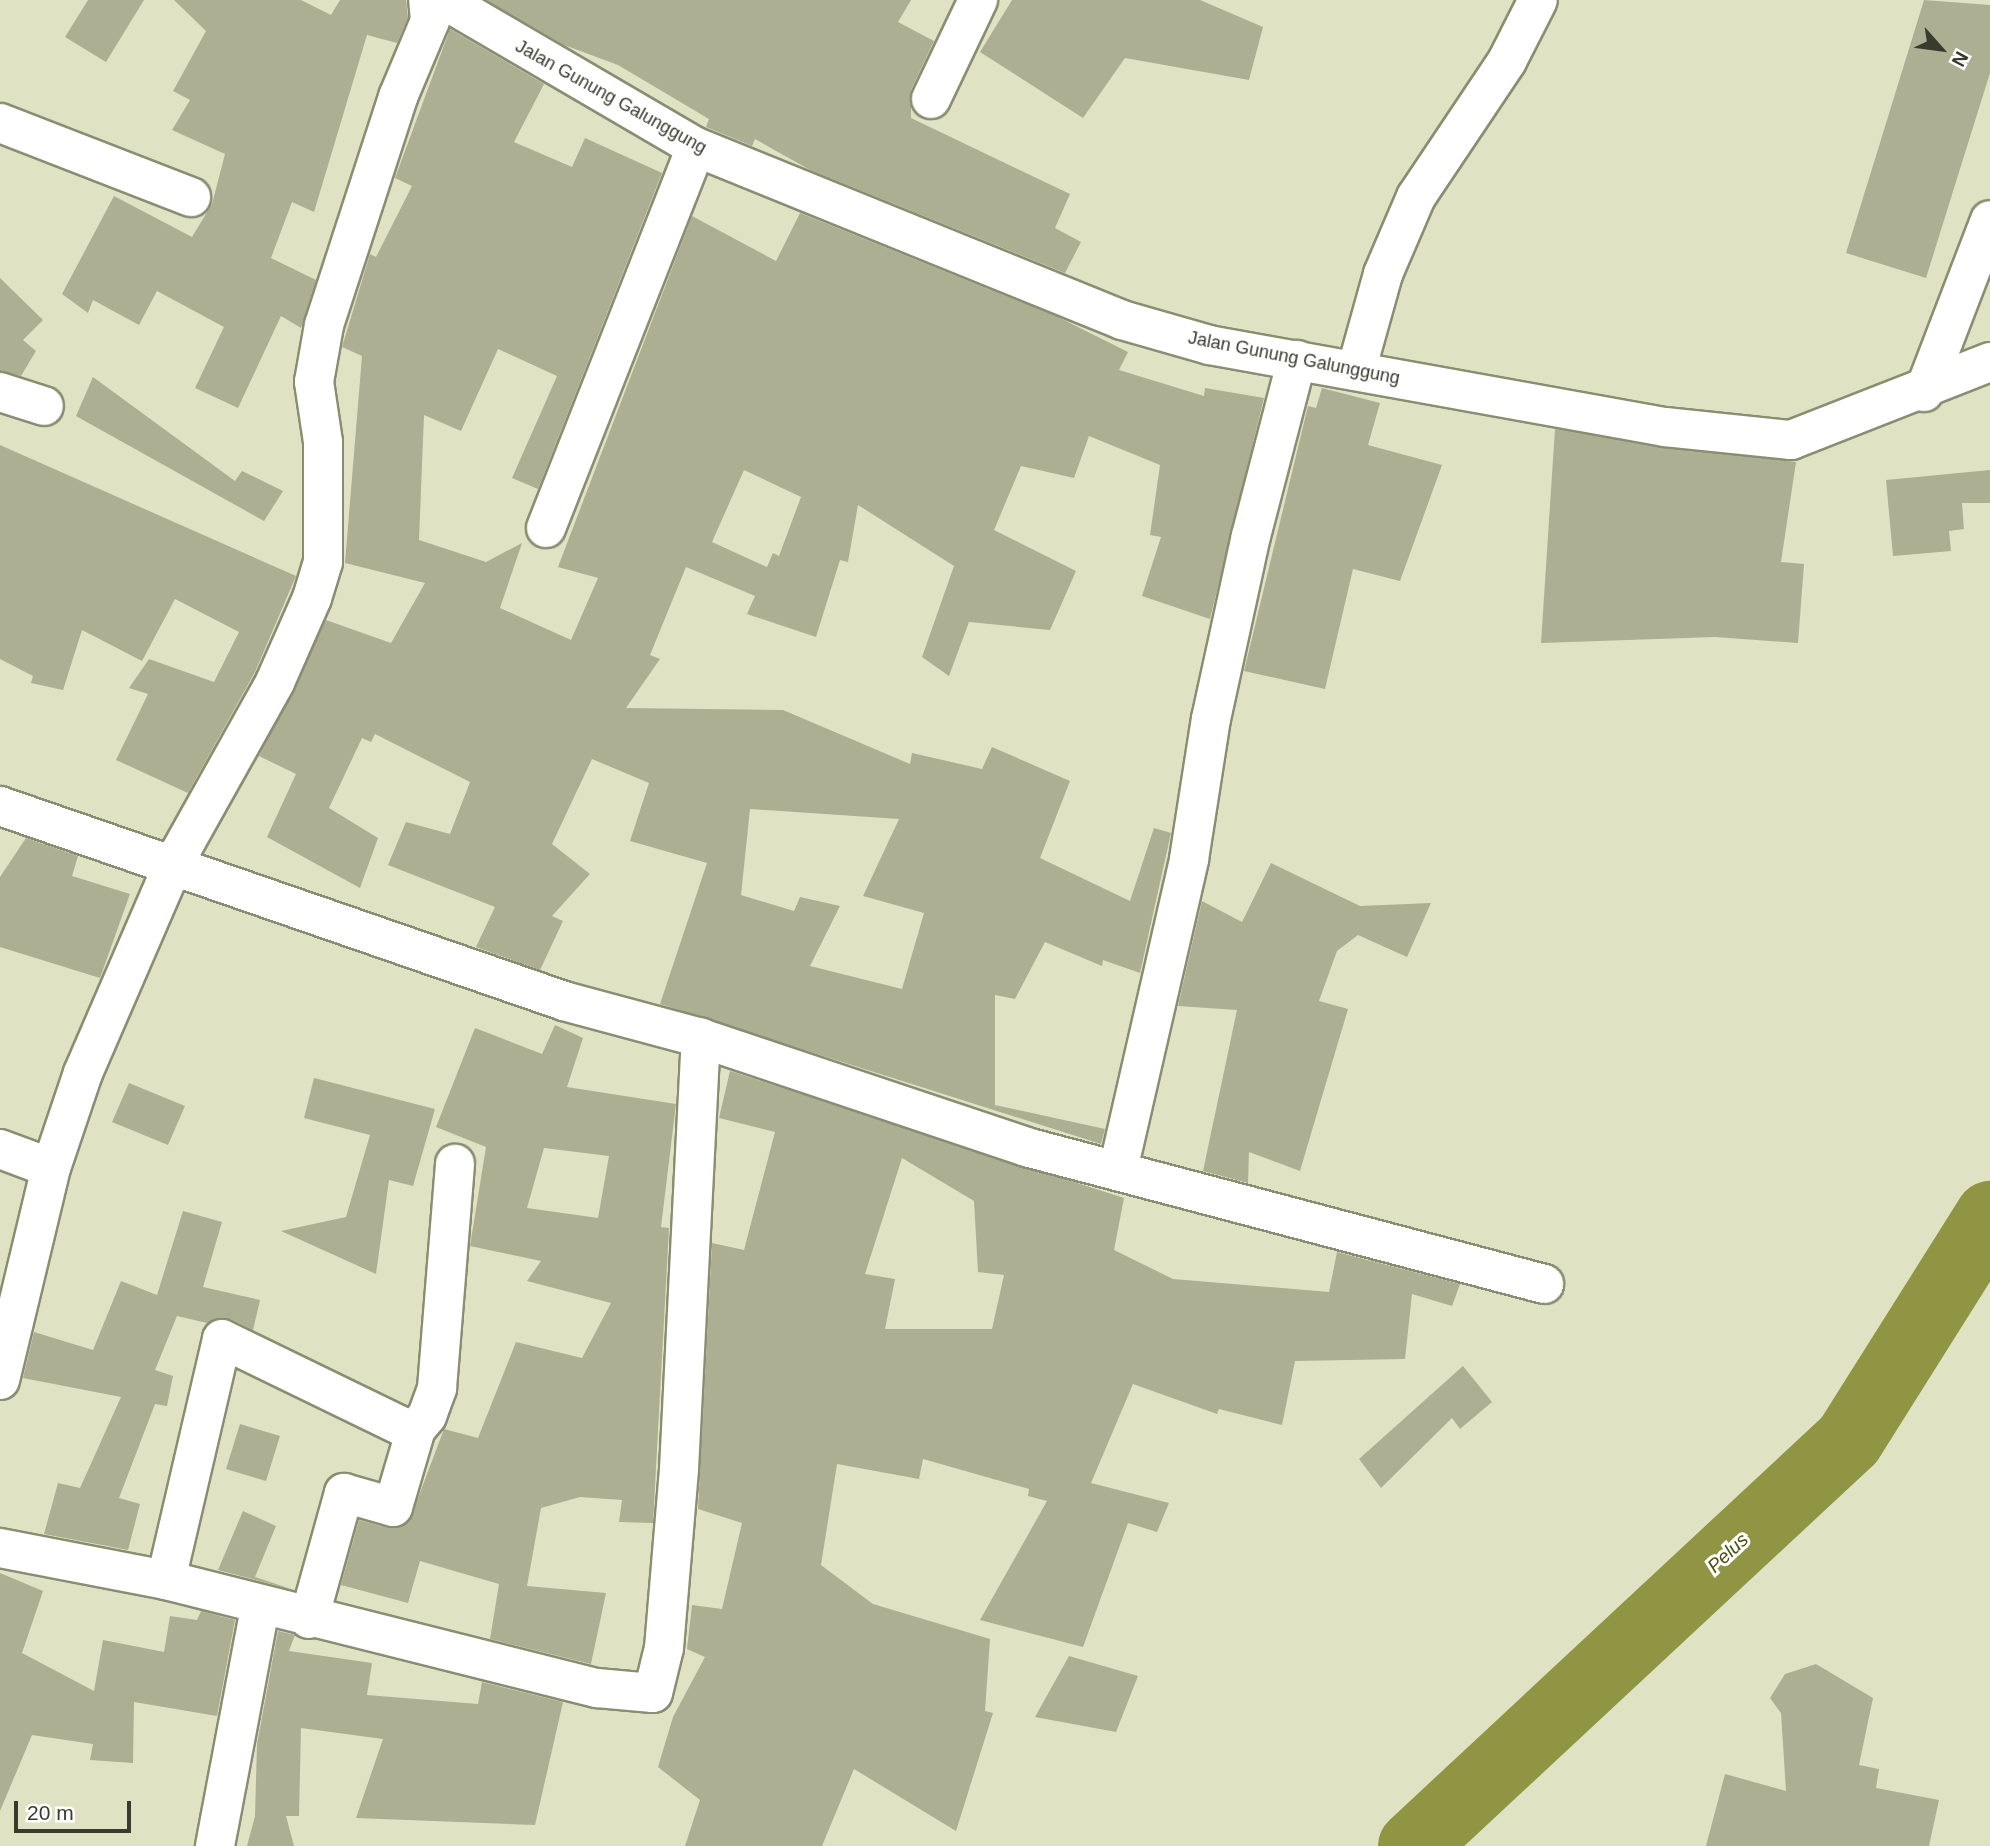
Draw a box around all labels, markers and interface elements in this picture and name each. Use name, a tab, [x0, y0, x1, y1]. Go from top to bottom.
north arrow	[1906, 14, 1976, 84]
street label: Jalan Gunung Galunggung	[512, 35, 710, 159]
text: N	[1947, 48, 1972, 70]
street label: Jalan Gunung Galunggung	[1186, 327, 1402, 389]
water label: Pelus	[1703, 1528, 1753, 1578]
scale bar	[18, 1786, 135, 1830]
text: 20 m	[27, 1801, 74, 1824]

